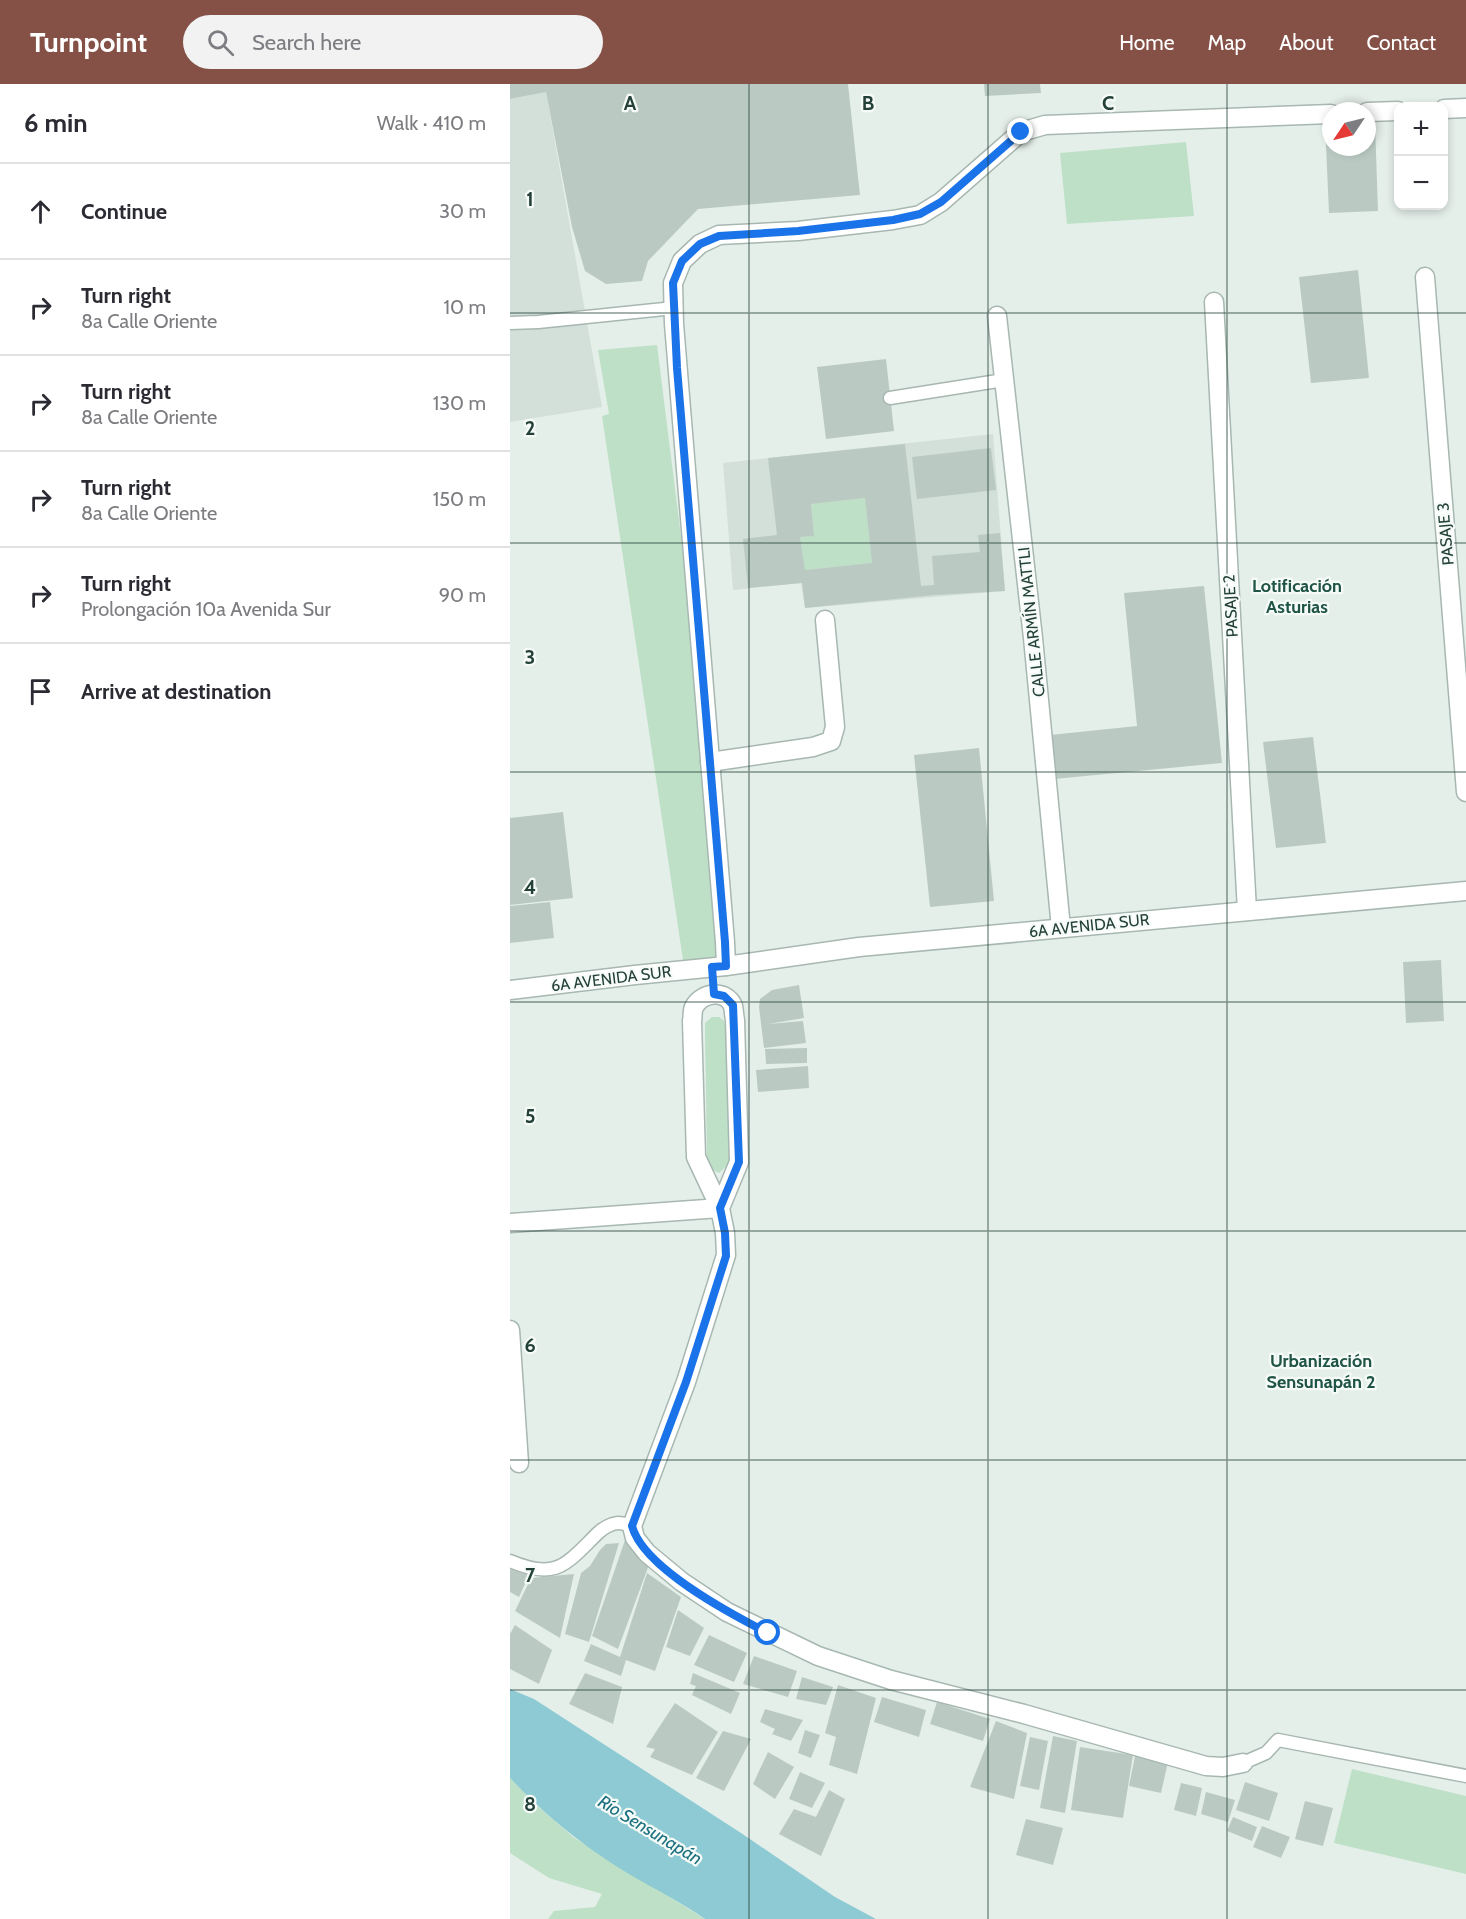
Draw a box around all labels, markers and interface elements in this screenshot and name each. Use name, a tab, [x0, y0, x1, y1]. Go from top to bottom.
search box	[183, 15, 603, 69]
text: Turnpoint	[30, 25, 147, 59]
icon: search	[204, 26, 237, 59]
text: Search here	[252, 29, 361, 56]
text: Home	[1119, 30, 1175, 55]
text: Map	[1208, 30, 1246, 55]
text: About	[1279, 30, 1333, 55]
text: Contact	[1366, 30, 1436, 55]
text: A	[624, 91, 637, 115]
text: B	[862, 91, 874, 115]
text: C	[1102, 91, 1114, 115]
north arrow	[1322, 102, 1376, 156]
map controls	[1394, 102, 1448, 210]
button: +	[1394, 102, 1448, 156]
text: 6 min	[24, 107, 88, 139]
text: Walk · 410 m	[377, 111, 486, 135]
route end	[1007, 118, 1033, 144]
button: −	[1394, 156, 1448, 210]
text: 1	[526, 187, 534, 211]
icon: ahead	[24, 195, 57, 228]
text: Continue	[81, 198, 167, 225]
text: 30 m	[439, 199, 486, 223]
text: Turn right	[81, 282, 171, 309]
icon: right	[24, 291, 57, 324]
text: 10 m	[443, 295, 486, 319]
text: 8a Calle Oriente	[81, 309, 217, 333]
text: Turn right	[81, 378, 171, 405]
icon: right	[24, 387, 57, 420]
text: 130 m	[433, 391, 486, 415]
text: 8a Calle Oriente	[81, 405, 217, 429]
text: 2	[525, 416, 535, 440]
text: Turn right	[81, 474, 171, 501]
icon: right	[24, 483, 57, 516]
text: 150 m	[433, 487, 486, 511]
text: 8a Calle Oriente	[81, 501, 217, 525]
street label: PASAJE 3	[1433, 502, 1458, 566]
street label: CALLE ARMÍN MATTLI	[1014, 546, 1049, 698]
text: Turn right	[81, 570, 171, 597]
street label: PASAJE 2	[1219, 574, 1242, 638]
district label: Lotificación Asturias	[1252, 575, 1342, 618]
icon: right	[24, 579, 57, 612]
text: 90 m	[439, 583, 486, 607]
text: Prolongación 10a Avenida Sur	[81, 597, 331, 621]
text: 3	[525, 645, 535, 669]
icon: arrive	[24, 675, 57, 708]
text: Arrive at destination	[81, 678, 271, 705]
text: 4	[524, 875, 536, 899]
street label: 6A AVENIDA SUR	[1028, 910, 1151, 941]
street label: 6A AVENIDA SUR	[550, 962, 673, 995]
text: 5	[525, 1104, 535, 1128]
text: 6	[524, 1333, 536, 1357]
district label: Urbanización Sensunapán 2	[1267, 1350, 1375, 1393]
text: 7	[525, 1563, 536, 1587]
route start	[754, 1619, 780, 1645]
water label: Río Sensunapán	[594, 1790, 706, 1870]
text: 8	[524, 1792, 536, 1816]

